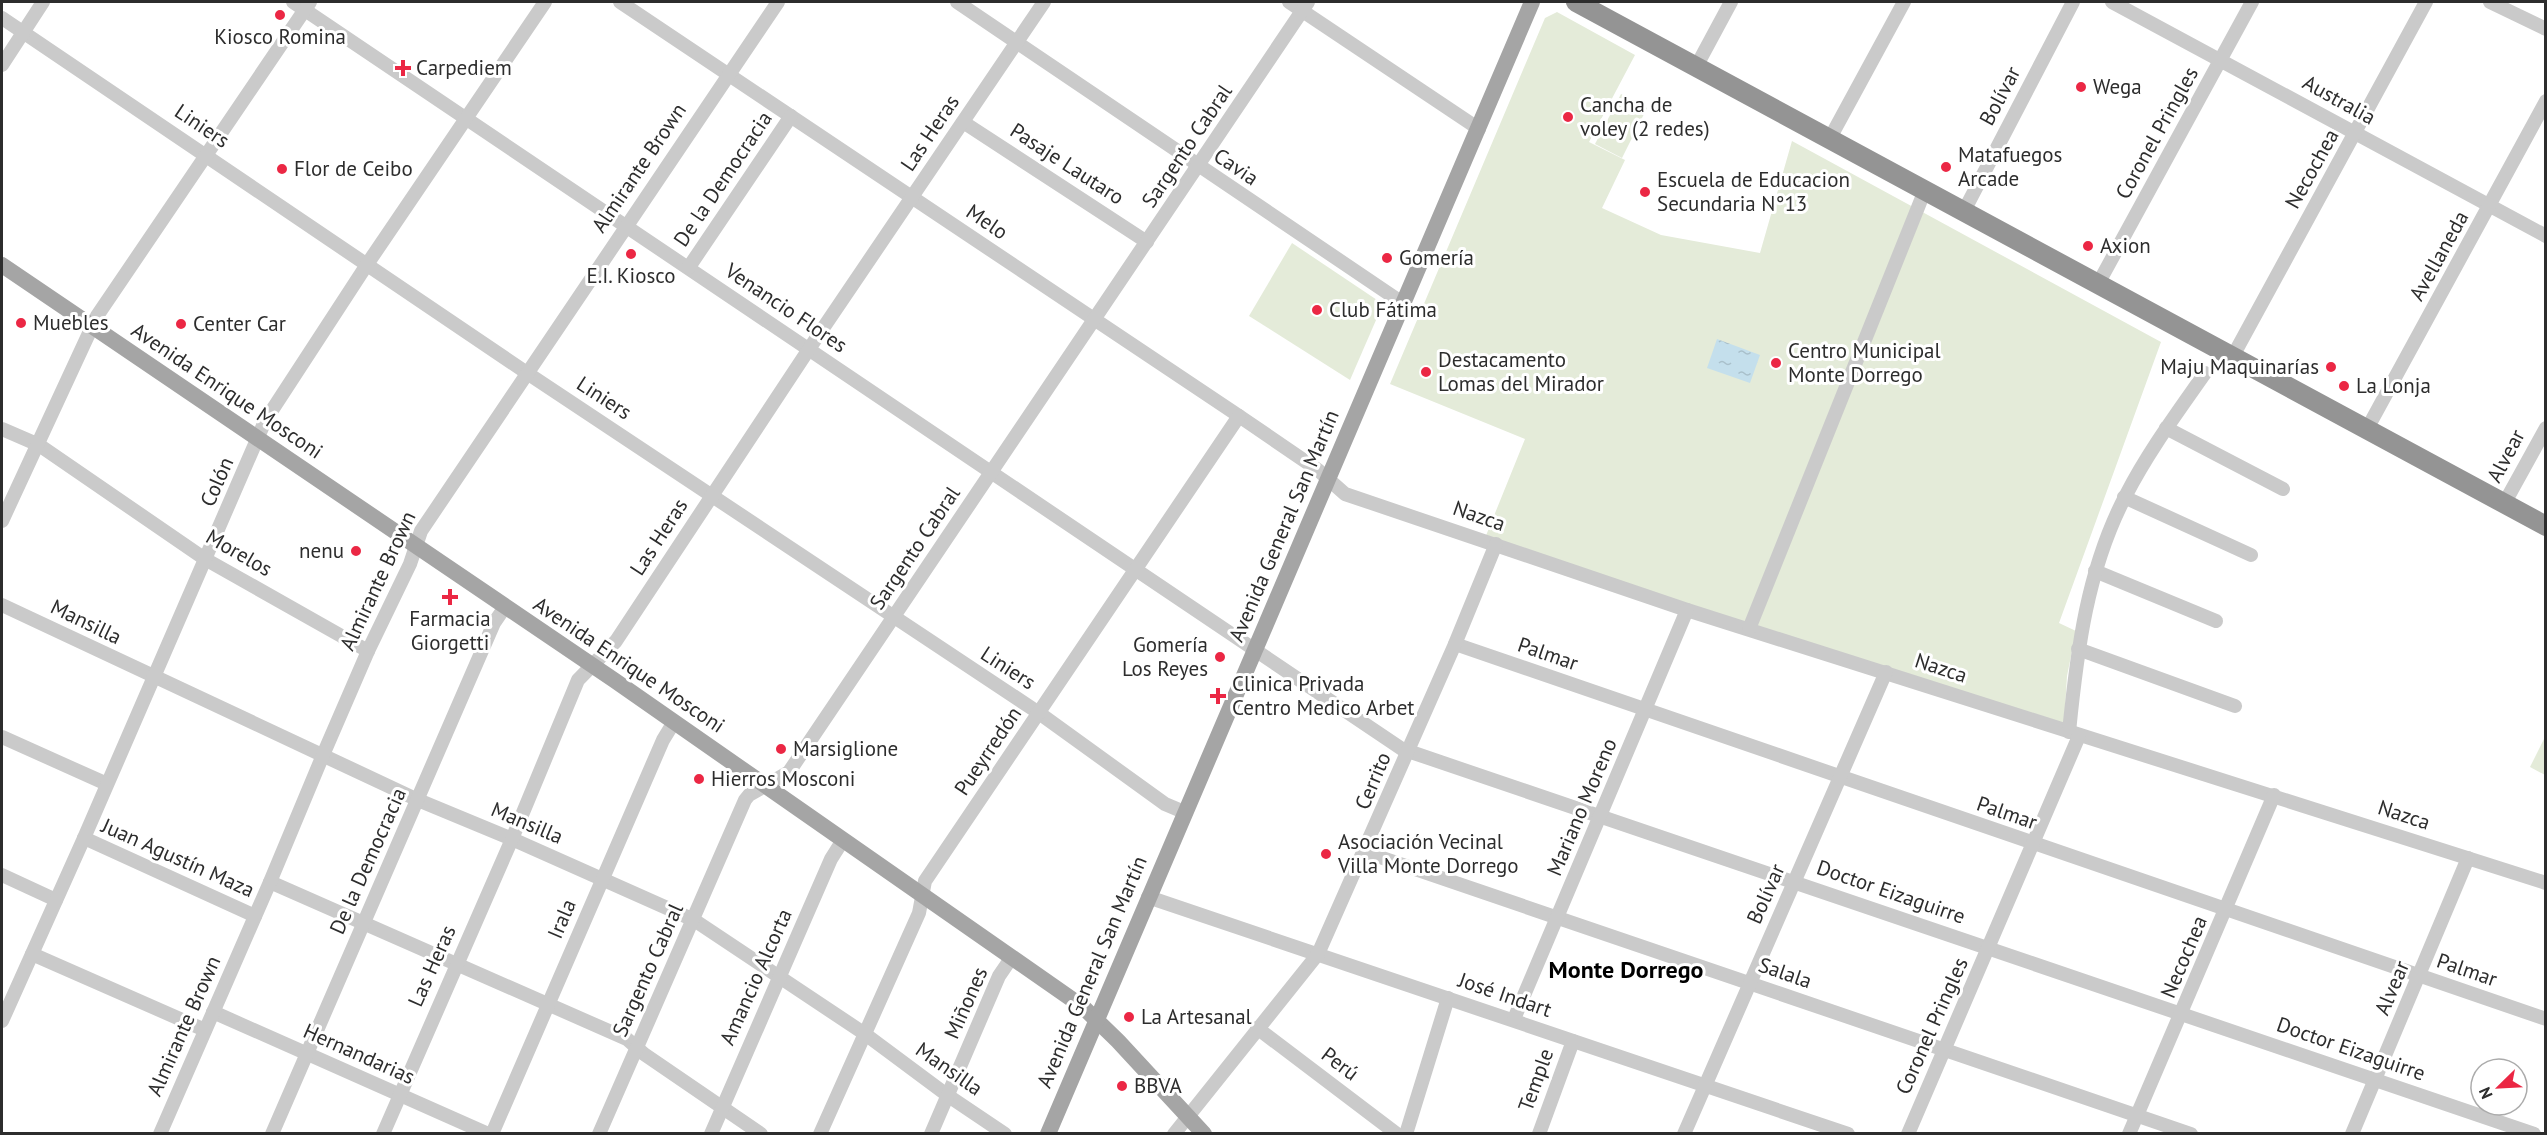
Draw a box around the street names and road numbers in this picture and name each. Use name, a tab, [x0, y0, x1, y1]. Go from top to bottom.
street label: Bolívar	[1973, 62, 2026, 130]
street label: Coronel Pringles	[2109, 62, 2204, 204]
street label: Australia	[2298, 69, 2380, 131]
street label: Sargento Cabral	[1135, 79, 1238, 213]
street label: Las Heras	[894, 89, 965, 176]
street label: Liniers	[170, 98, 235, 154]
street label: Almirante Brown	[585, 98, 692, 238]
street label: De la Democracia	[667, 106, 778, 252]
street label: Pasaje Lautaro	[1005, 117, 1129, 210]
street label: Necochea	[2279, 124, 2344, 213]
street label: Cavia	[1209, 142, 1264, 191]
street label: Melo	[961, 198, 1013, 245]
street label: Avellaneda	[2403, 206, 2474, 305]
street label: Venancio Flores	[719, 256, 853, 358]
street label: Avenida Enrique Mosconi	[126, 316, 328, 465]
street label: Liniers	[572, 370, 637, 425]
street label: Avenida General San Martín	[1222, 406, 1345, 646]
street label: Alvear	[2480, 424, 2531, 487]
street label: Colón	[194, 453, 239, 511]
street label: Sargento Cabral	[863, 481, 966, 615]
street label: Las Heras	[624, 493, 693, 580]
street label: Nazca	[1449, 494, 1509, 537]
street label: Almirante Brown	[333, 507, 422, 655]
street label: Morelos	[201, 523, 277, 582]
street label: Avenida Enrique Mosconi	[528, 590, 730, 739]
street label: Mansilla	[46, 593, 126, 650]
street label: Palmar	[1514, 631, 1582, 676]
street label: Liniers	[976, 640, 1041, 695]
street label: Nazca	[1912, 646, 1971, 689]
street label: Pueyrredón	[948, 701, 1027, 800]
street label: Mariano Moreno	[1540, 734, 1623, 880]
street label: Cerrito	[1348, 748, 1397, 814]
street label: De la Democracia	[323, 783, 412, 938]
street label: Palmar	[1973, 790, 2041, 835]
street label: Nazca	[2375, 793, 2434, 836]
street label: Mansilla	[487, 795, 567, 850]
street label: Juan Agustín Maza	[97, 811, 259, 903]
street label: Avenida General San Martín	[1030, 852, 1153, 1092]
street label: Doctor Eizaguirre	[1813, 853, 1969, 930]
street label: Bolívar	[1740, 860, 1791, 928]
street label: Irala	[541, 895, 582, 943]
street label: Sargento Cabral	[606, 899, 689, 1041]
street label: Amancio Alcorta	[713, 904, 798, 1049]
street label: Necochea	[2154, 912, 2213, 1002]
street label: Las Heras	[402, 921, 461, 1011]
street label: Palmar	[2433, 947, 2501, 992]
street label: Almirante Brown	[141, 951, 227, 1100]
street label: Salala	[1755, 951, 1815, 994]
street label: Coronel Pringles	[1889, 953, 1974, 1098]
street label: Alvear	[2368, 957, 2415, 1019]
street label: Miñones	[938, 963, 993, 1043]
street label: José Indart	[1454, 966, 1555, 1023]
street label: Doctor Eizaguirre	[2273, 1010, 2429, 1087]
street label: Hernandarias	[299, 1017, 419, 1090]
street label: Mansilla	[911, 1036, 988, 1101]
street label: Perú	[1316, 1041, 1364, 1086]
street label: Temple	[1512, 1045, 1559, 1115]

